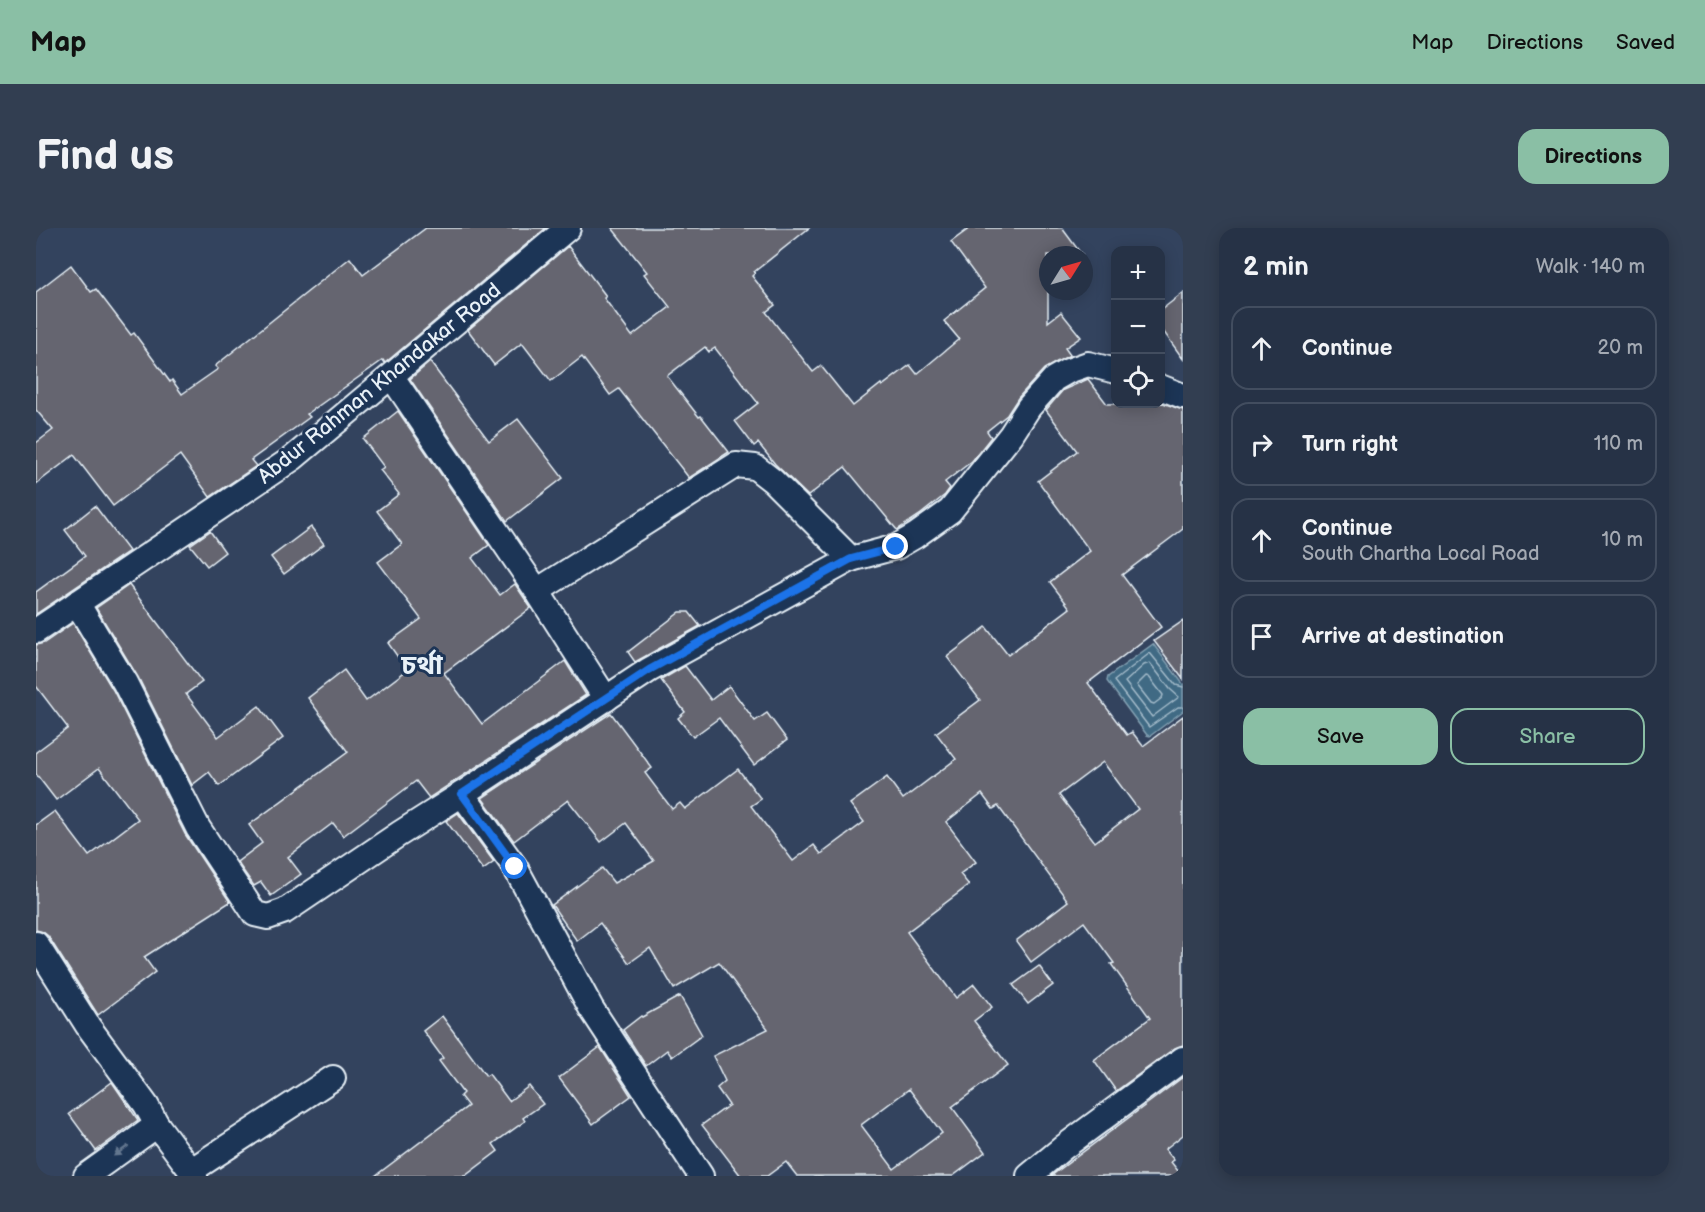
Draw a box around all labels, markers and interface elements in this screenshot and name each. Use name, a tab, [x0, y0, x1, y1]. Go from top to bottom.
text: Map	[30, 26, 86, 59]
text: Map	[1411, 30, 1454, 55]
text: Directions	[1487, 30, 1583, 55]
text: Saved	[1616, 30, 1675, 55]
button: Directions	[1518, 129, 1669, 184]
text: Find us	[36, 131, 174, 182]
north arrow	[1039, 246, 1093, 300]
map controls	[1111, 246, 1165, 408]
button: +	[1111, 246, 1165, 300]
text: 2 min	[1243, 252, 1309, 283]
text: Walk · 140 m	[1536, 255, 1645, 279]
street label: Abdur Rahman Khandakar Road	[253, 278, 506, 489]
button: −	[1111, 300, 1165, 354]
icon: ahead	[1245, 332, 1278, 365]
text: Continue	[1302, 335, 1392, 362]
text: 20 m	[1598, 336, 1643, 360]
button: locate	[1111, 354, 1165, 408]
icon: right	[1245, 428, 1278, 461]
text: Turn right	[1302, 431, 1398, 458]
text: 110 m	[1594, 432, 1643, 456]
text: Continue	[1302, 515, 1392, 542]
icon: ahead	[1245, 524, 1278, 557]
text: 10 m	[1602, 528, 1643, 552]
route end	[882, 533, 908, 559]
text: South Chartha Local Road	[1302, 542, 1539, 566]
icon: arrive	[1245, 620, 1278, 653]
text: Arrive at destination	[1302, 623, 1504, 650]
district label: চর্থা	[400, 649, 443, 682]
button: Save	[1243, 708, 1438, 765]
button: Share	[1450, 708, 1645, 765]
route start	[501, 853, 527, 879]
one-way arrow	[114, 1145, 130, 1157]

